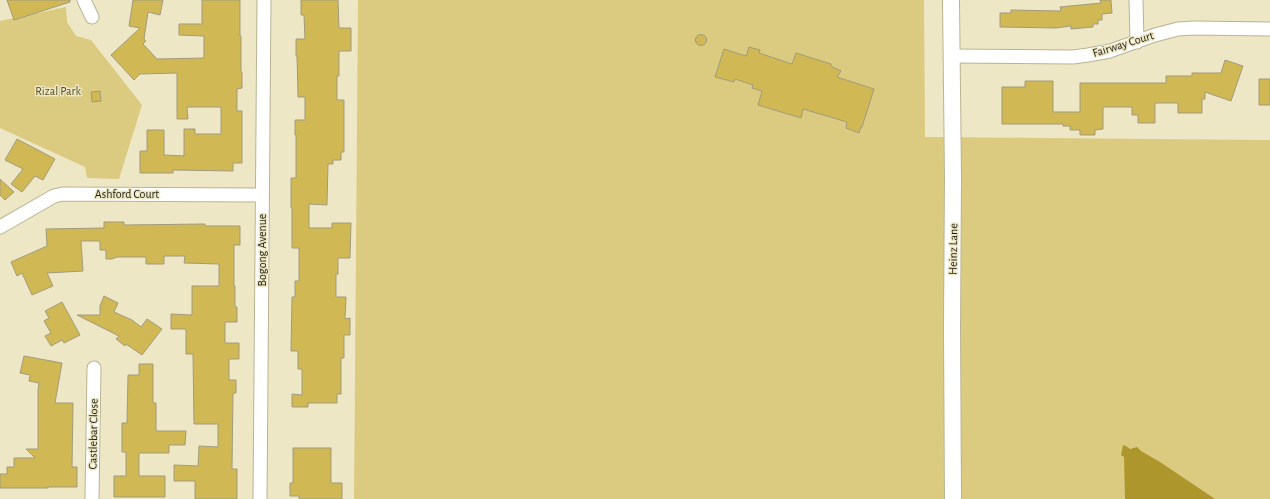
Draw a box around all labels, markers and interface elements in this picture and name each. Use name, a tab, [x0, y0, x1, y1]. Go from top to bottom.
street label: Fairway Court	[1091, 29, 1155, 60]
park label: Rizal Park	[35, 85, 81, 97]
street label: Ashford Court	[95, 188, 159, 200]
street label: Bogong Avenue	[256, 214, 268, 286]
street label: Heinz Lane	[947, 223, 959, 275]
street label: Castlebar Close	[86, 398, 100, 470]

